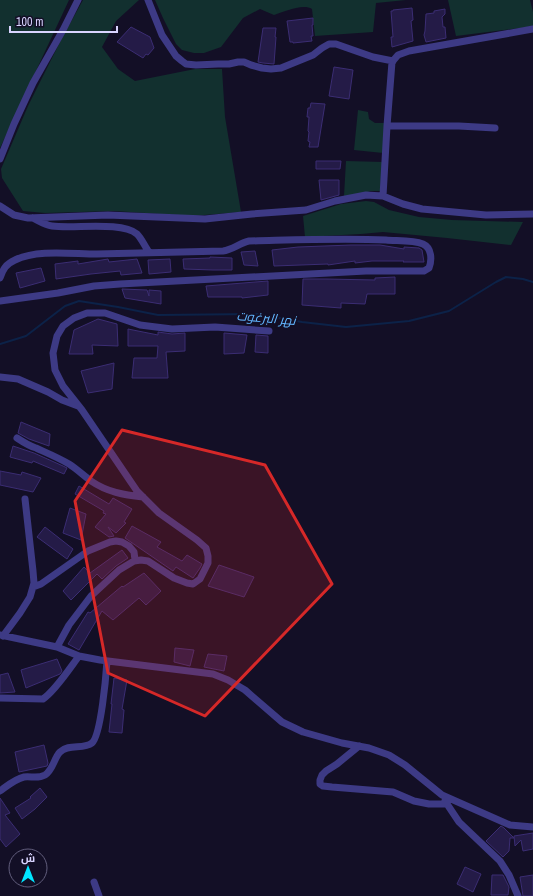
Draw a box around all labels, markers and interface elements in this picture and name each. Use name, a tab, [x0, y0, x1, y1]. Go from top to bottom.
scale bar	[10, 8, 117, 34]
text: 100 m	[16, 14, 43, 30]
water label: نهر البرغوت	[236, 307, 298, 329]
north arrow	[8, 848, 48, 888]
text: ش	[21, 851, 35, 865]

